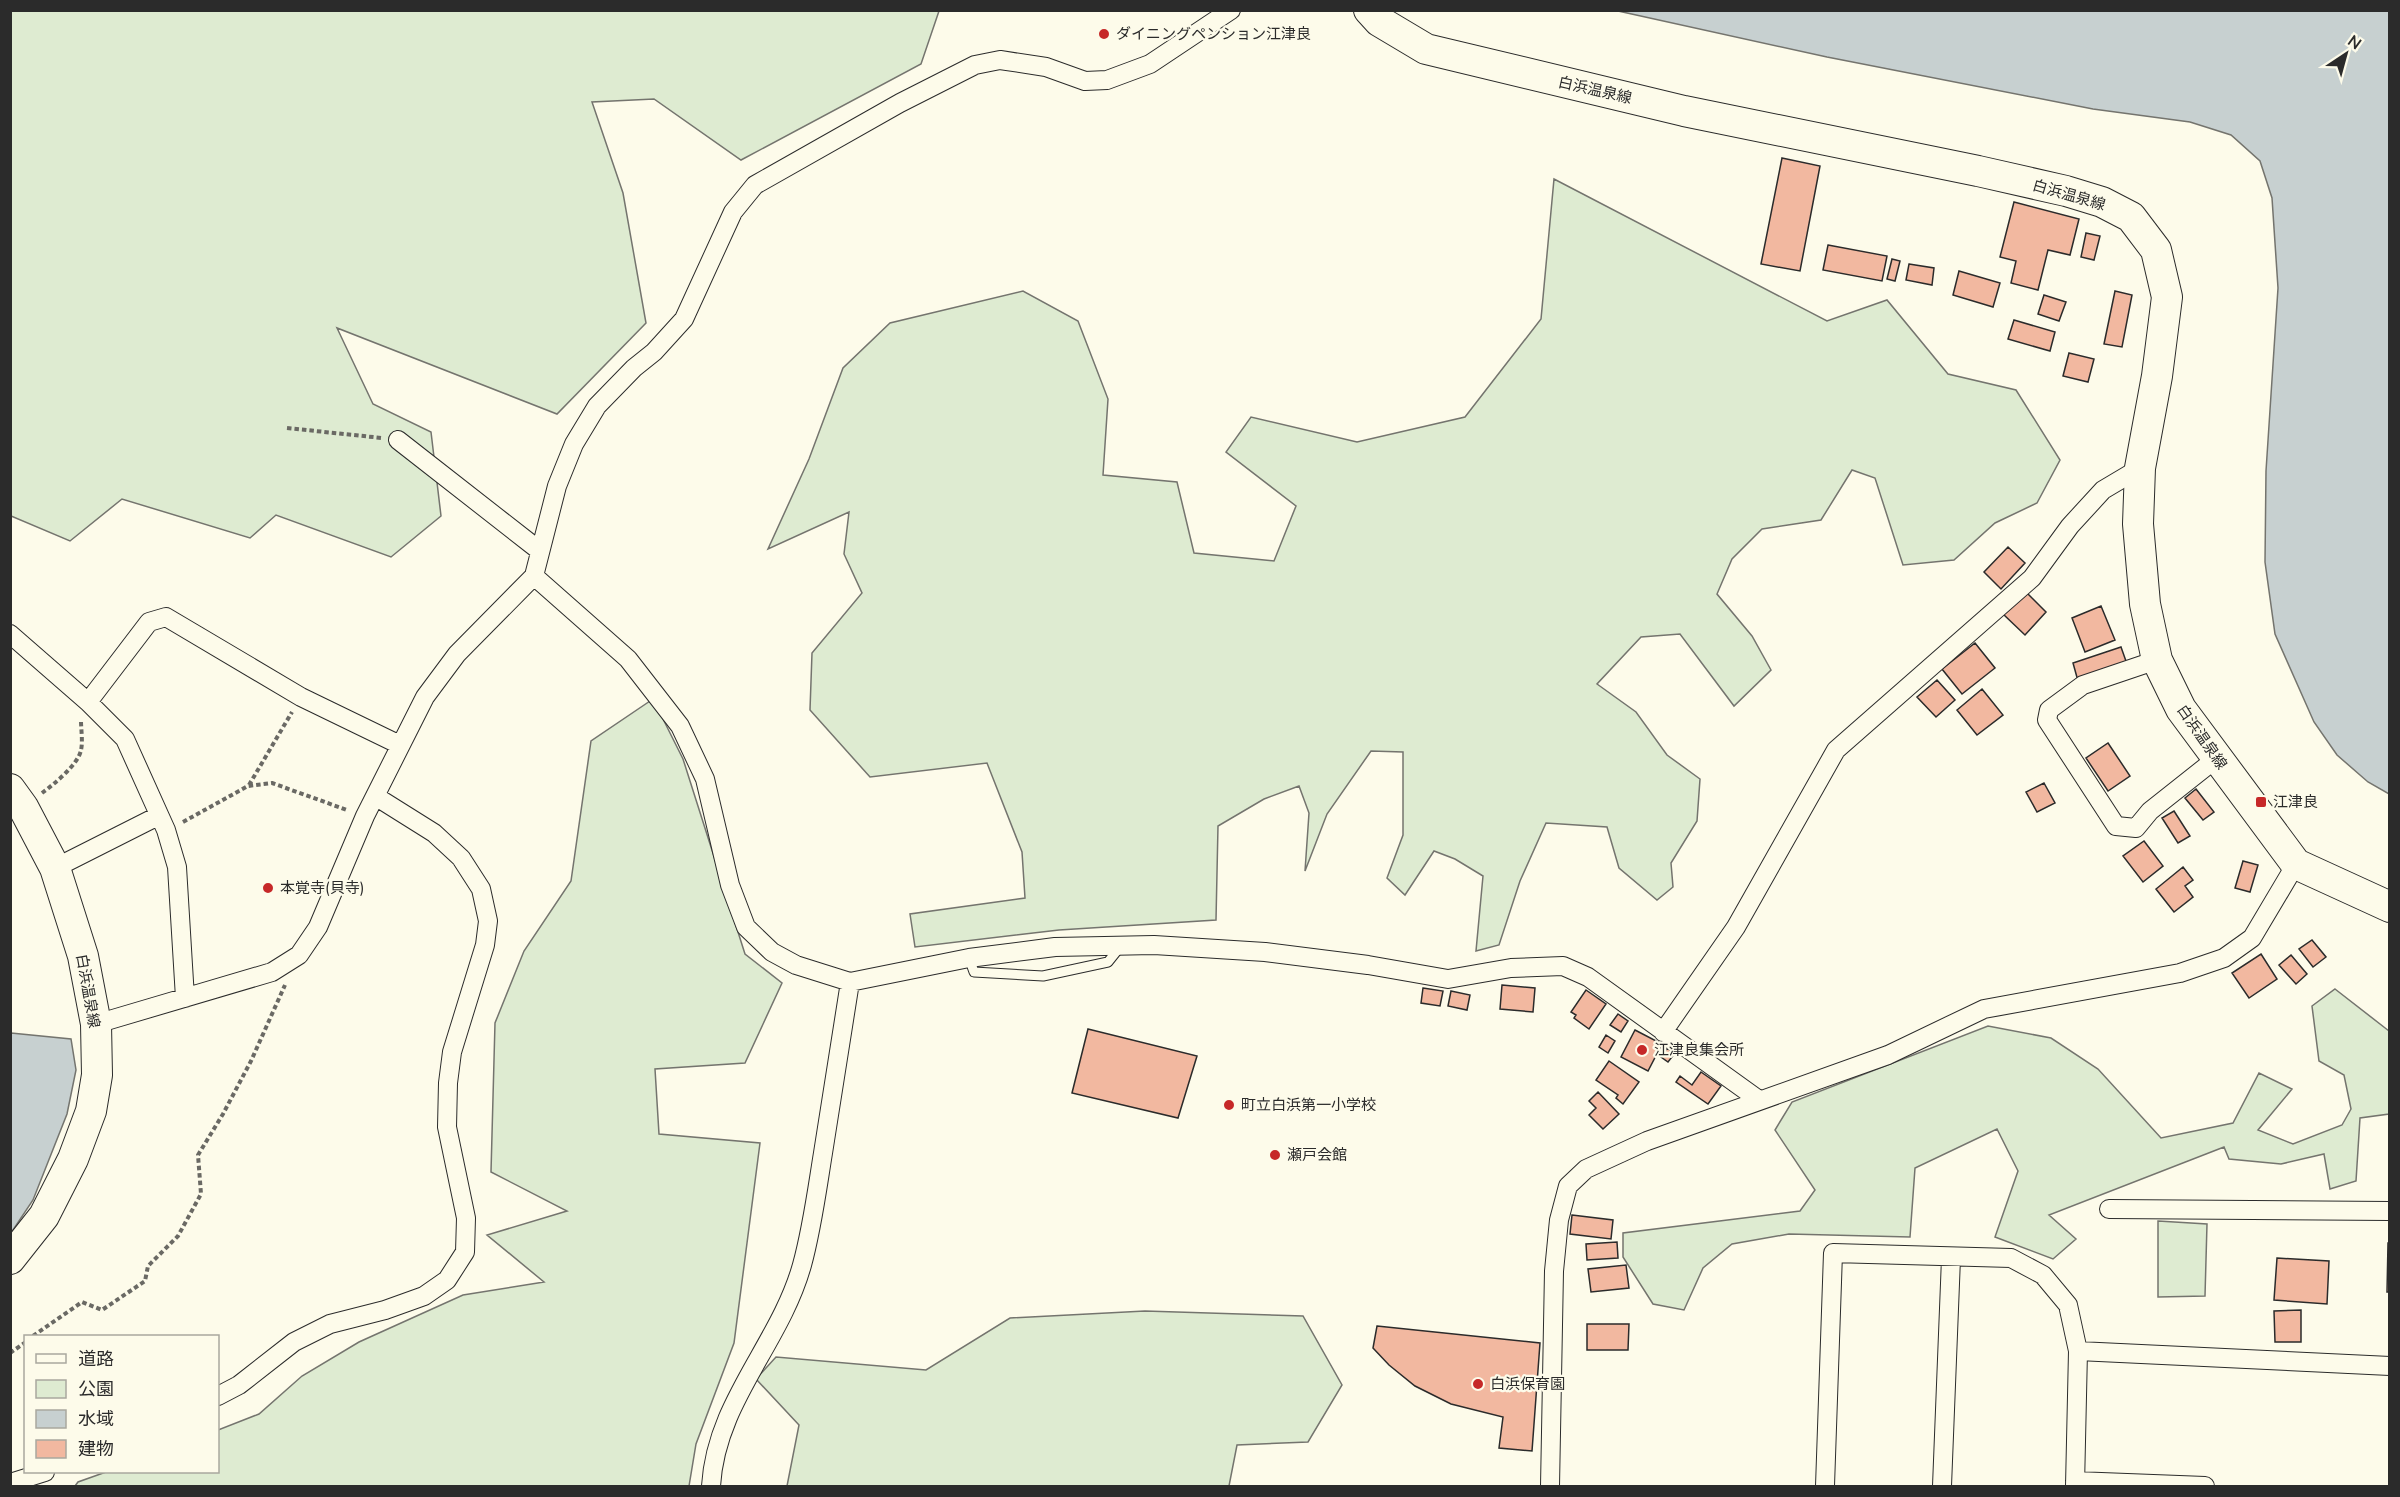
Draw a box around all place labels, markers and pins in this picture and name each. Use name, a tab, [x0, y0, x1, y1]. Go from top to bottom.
place label: ダイニングペンション江津良	[1116, 24, 1311, 44]
marker: ダイニングペンション江津良	[1097, 27, 1111, 41]
place label: 江津良	[2273, 792, 2318, 812]
marker: 江津良	[2254, 795, 2268, 809]
place label: 本覚寺(貝寺)	[280, 878, 365, 898]
marker: 本覚寺(貝寺)	[261, 881, 275, 895]
place label: 江津良集会所	[1654, 1040, 1744, 1060]
marker: 江津良集会所	[1635, 1043, 1649, 1057]
place label: 町立白浜第一小学校	[1241, 1095, 1376, 1115]
marker: 町立白浜第一小学校	[1222, 1098, 1236, 1112]
place label: 瀬戸会館	[1287, 1145, 1347, 1165]
marker: 瀬戸会館	[1268, 1148, 1282, 1162]
place label: 白浜保育園	[1490, 1374, 1565, 1394]
marker: 白浜保育園	[1471, 1377, 1485, 1391]

